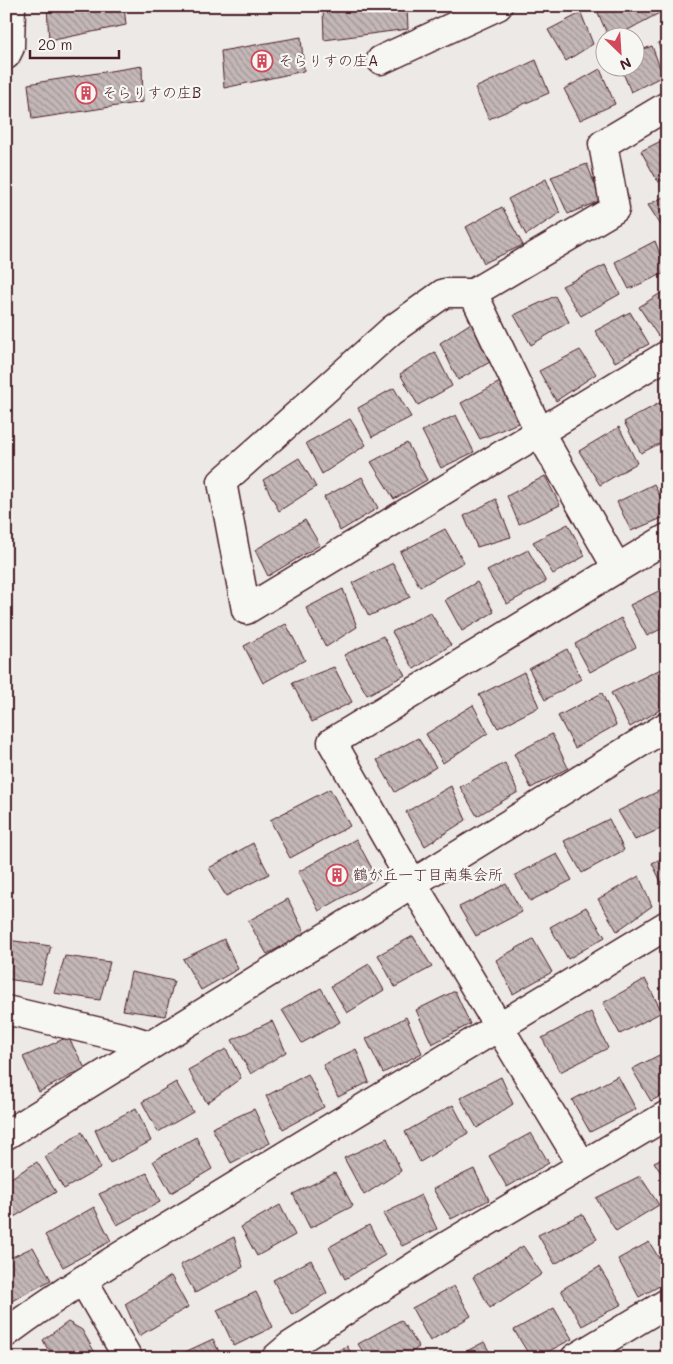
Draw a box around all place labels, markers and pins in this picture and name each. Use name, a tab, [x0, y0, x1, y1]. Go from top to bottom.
building icon: そらりすの庄A	[250, 49, 274, 73]
place label: そらりすの庄A	[278, 50, 378, 70]
building icon: そらりすの庄B	[74, 81, 98, 105]
place label: そらりすの庄B	[102, 82, 201, 102]
building icon: 鶴が丘一丁目南集会所	[325, 863, 349, 887]
place label: 鶴が丘一丁目南集会所	[353, 864, 503, 884]

